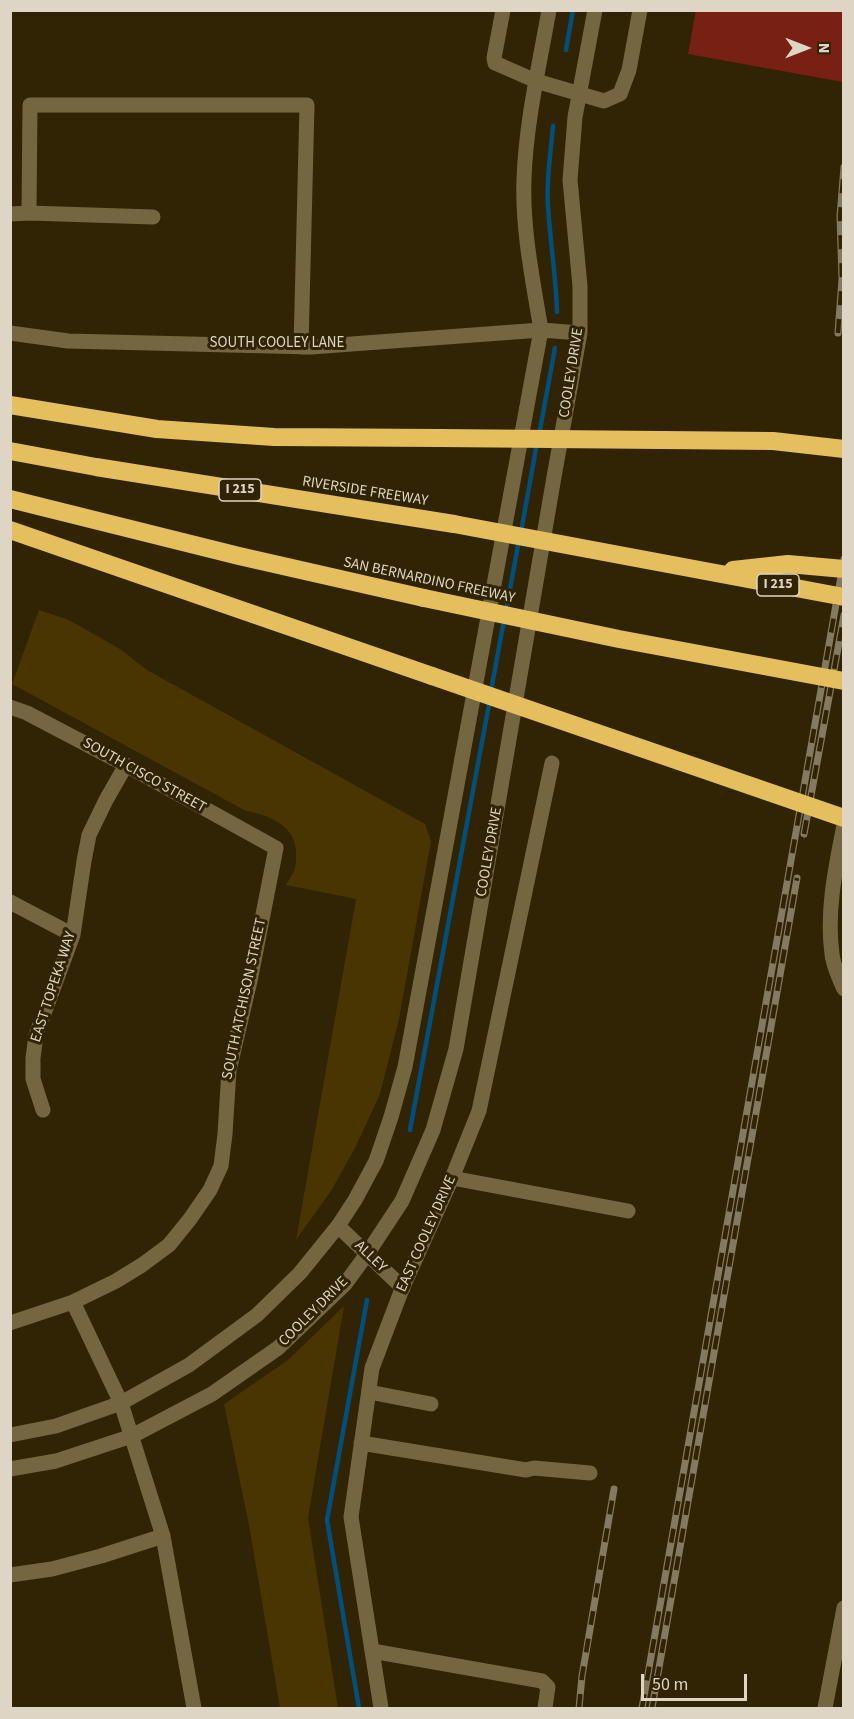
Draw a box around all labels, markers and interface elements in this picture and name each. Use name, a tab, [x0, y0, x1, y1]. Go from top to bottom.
north arrow	[776, 18, 836, 78]
text: N	[813, 43, 835, 53]
street label: COOLEY DRIVE	[556, 327, 588, 419]
street label: SOUTH COOLEY LANE	[210, 335, 344, 353]
street label: RIVERSIDE FREEWAY	[301, 473, 429, 511]
road number: I 215	[219, 479, 261, 501]
street label: SAN BERNARDINO FREEWAY	[342, 554, 516, 608]
road number: I 215	[757, 574, 799, 596]
street label: SOUTH CISCO STREET	[79, 735, 209, 817]
street label: COOLEY DRIVE	[473, 806, 507, 898]
street label: SOUTH ATCHISON STREET	[219, 917, 271, 1081]
street label: EAST TOPEKA WAY	[28, 929, 80, 1045]
street label: EAST COOLEY DRIVE	[393, 1173, 461, 1295]
street label: ALLEY	[350, 1237, 390, 1277]
street label: COOLEY DRIVE	[276, 1274, 352, 1350]
scale bar	[644, 1662, 750, 1700]
text: 50 m	[652, 1672, 688, 1697]

